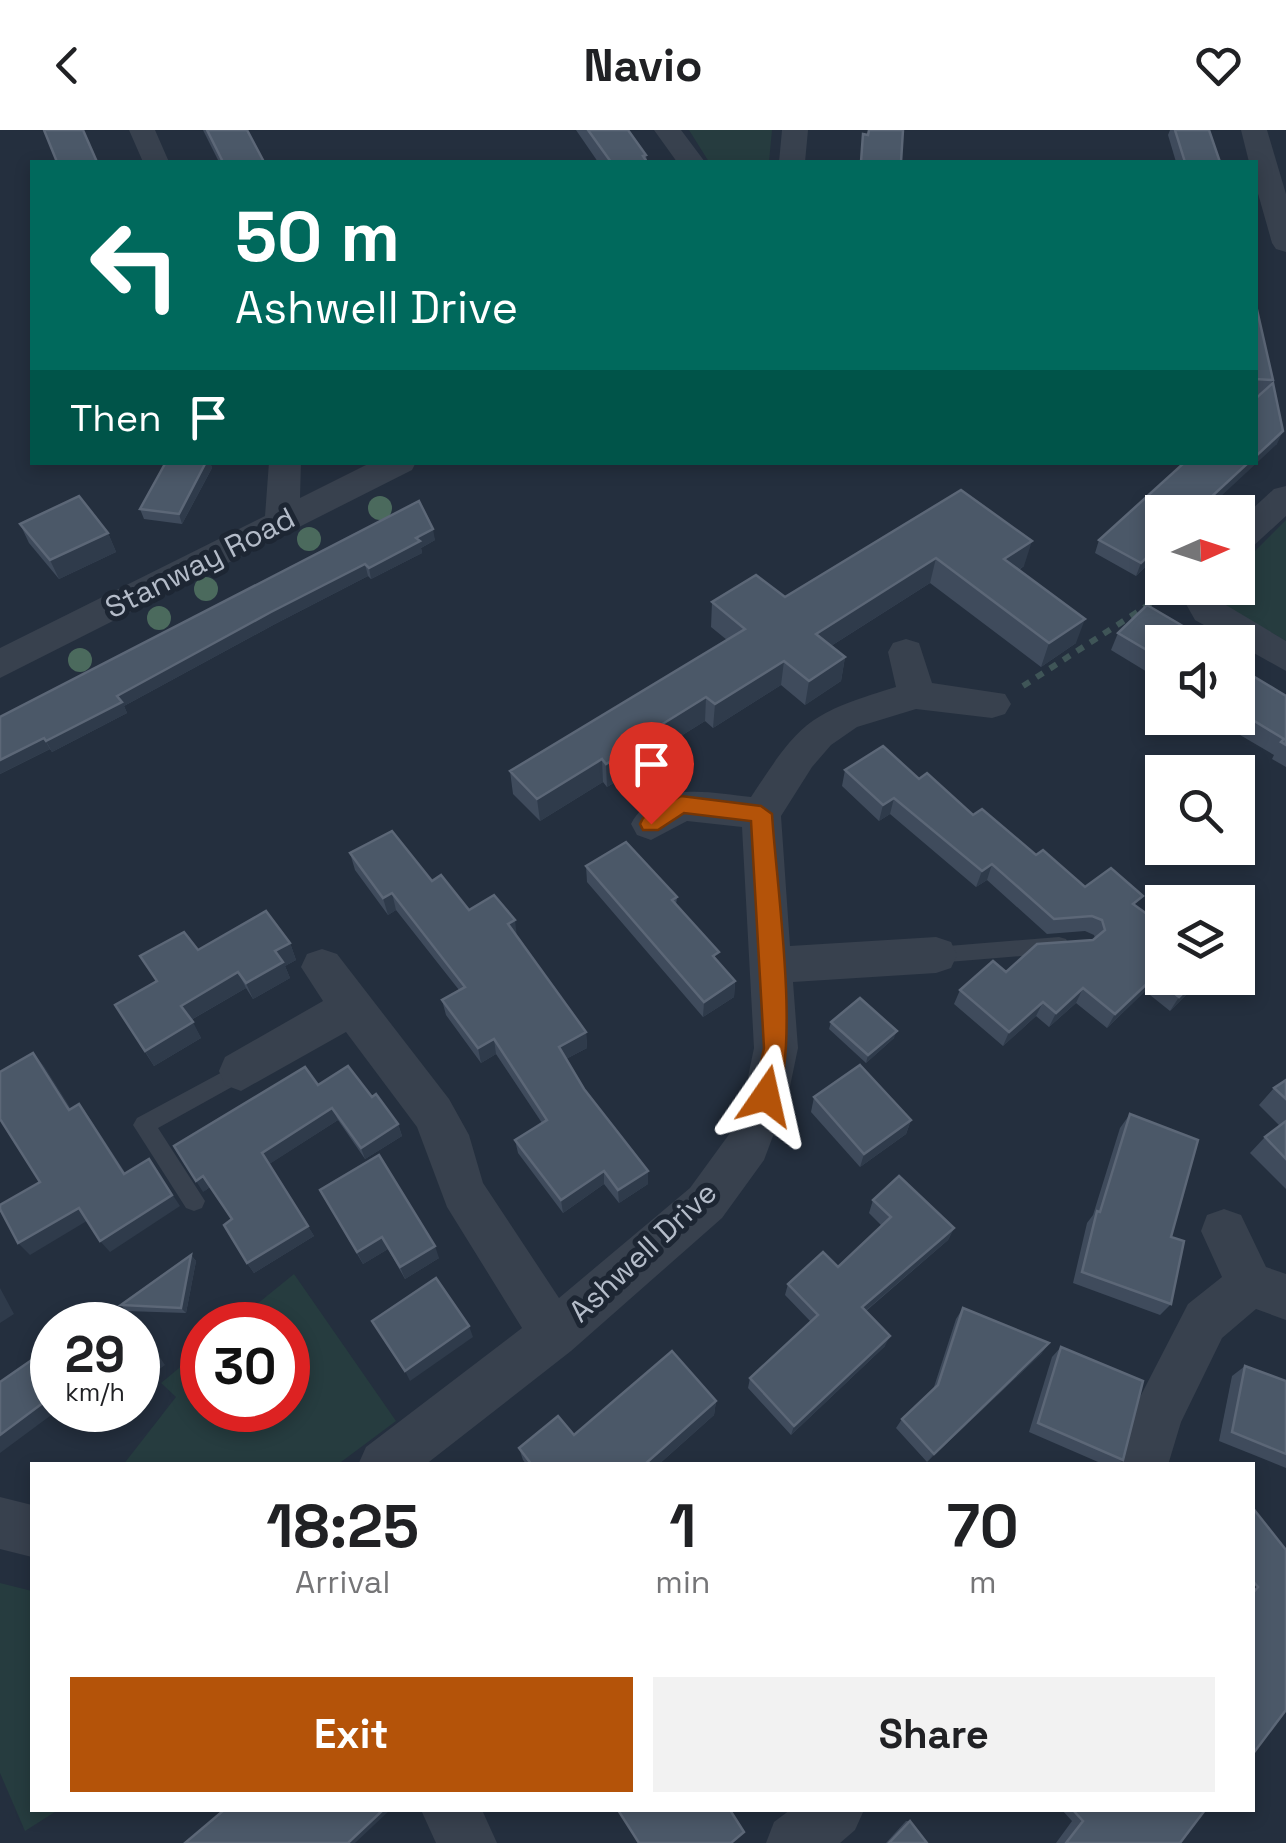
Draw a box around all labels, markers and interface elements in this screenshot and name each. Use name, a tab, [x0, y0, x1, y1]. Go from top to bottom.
text: Navio	[583, 37, 703, 94]
icon: back	[40, 38, 95, 93]
icon: heart	[1191, 38, 1246, 93]
text: 50 m	[235, 192, 400, 281]
icon: left	[70, 200, 200, 330]
text: Ashwell Drive	[235, 279, 518, 336]
icon: arrive	[181, 390, 236, 445]
text: Then	[70, 394, 161, 442]
north arrow	[1145, 495, 1255, 605]
map controls	[1145, 495, 1255, 995]
street label: Stanway Road	[98, 498, 301, 627]
button: sound	[1145, 625, 1255, 735]
pin	[609, 722, 694, 825]
icon: arrive	[624, 737, 679, 792]
button: search	[1145, 755, 1255, 865]
button: layers	[1145, 885, 1255, 995]
position arrow	[714, 1044, 818, 1148]
street label: Ashwell Drive	[560, 1173, 725, 1330]
speed limit sign: 30	[180, 1302, 310, 1432]
text: 29	[65, 1323, 125, 1387]
text: km/h	[65, 1376, 125, 1408]
text: 18:25	[266, 1488, 419, 1565]
text: 1	[669, 1488, 696, 1565]
text: 70	[947, 1488, 1019, 1565]
text: Arrival	[295, 1562, 390, 1602]
text: min	[655, 1562, 710, 1602]
text: m	[969, 1562, 996, 1602]
button: Exit	[70, 1677, 633, 1792]
button: Share	[653, 1677, 1215, 1792]

